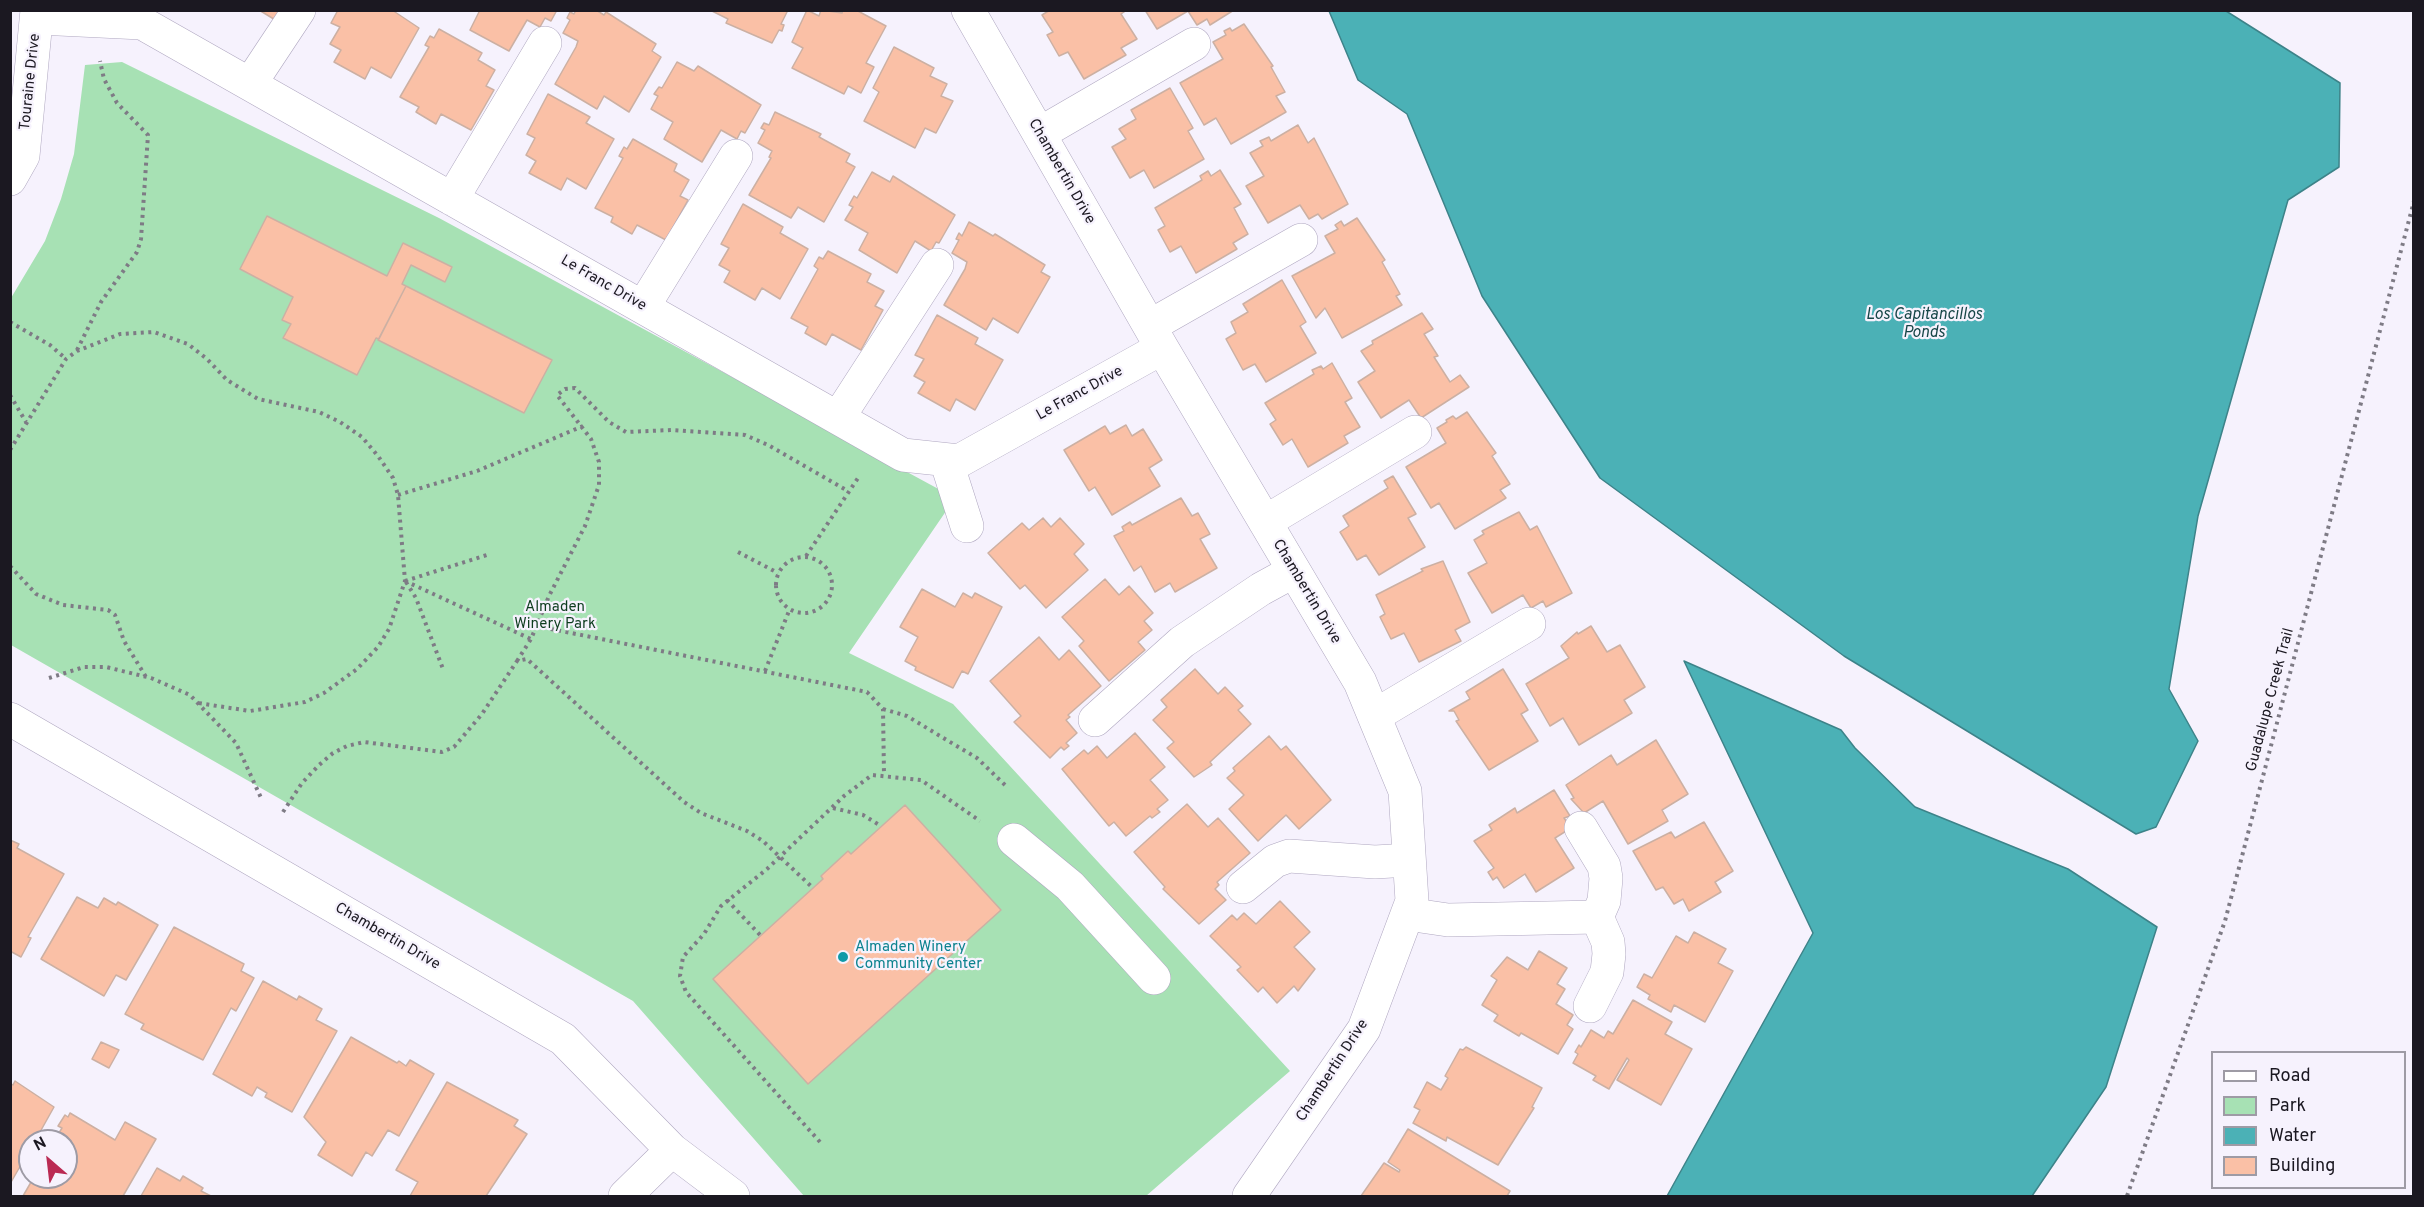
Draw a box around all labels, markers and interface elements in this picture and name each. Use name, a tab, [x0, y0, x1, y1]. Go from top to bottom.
street label: Touraine Drive	[17, 33, 45, 131]
street label: Chambertin Drive	[1024, 116, 1098, 228]
street label: Le Franc Drive	[557, 252, 649, 316]
water label: Los Capitancillos Ponds	[1866, 306, 1982, 344]
street label: Le Franc Drive	[1034, 363, 1126, 425]
street label: Chambertin Drive	[1268, 537, 1344, 647]
park label: Almaden Winery Park	[514, 599, 596, 634]
street label: Guadalupe Creek Trail	[2243, 626, 2299, 774]
street label: Chambertin Drive	[331, 900, 443, 974]
place label: Almaden Winery Community Center	[855, 939, 982, 974]
marker: Almaden Winery Community Center	[836, 950, 850, 964]
street label: Chambertin Drive	[1293, 1016, 1373, 1126]
legend	[2211, 1051, 2406, 1189]
text: Road	[2269, 1065, 2311, 1088]
text: Park	[2269, 1095, 2306, 1118]
text: Water	[2269, 1125, 2316, 1148]
north arrow	[18, 1129, 78, 1189]
text: N	[31, 1133, 50, 1156]
text: Building	[2269, 1155, 2335, 1178]

